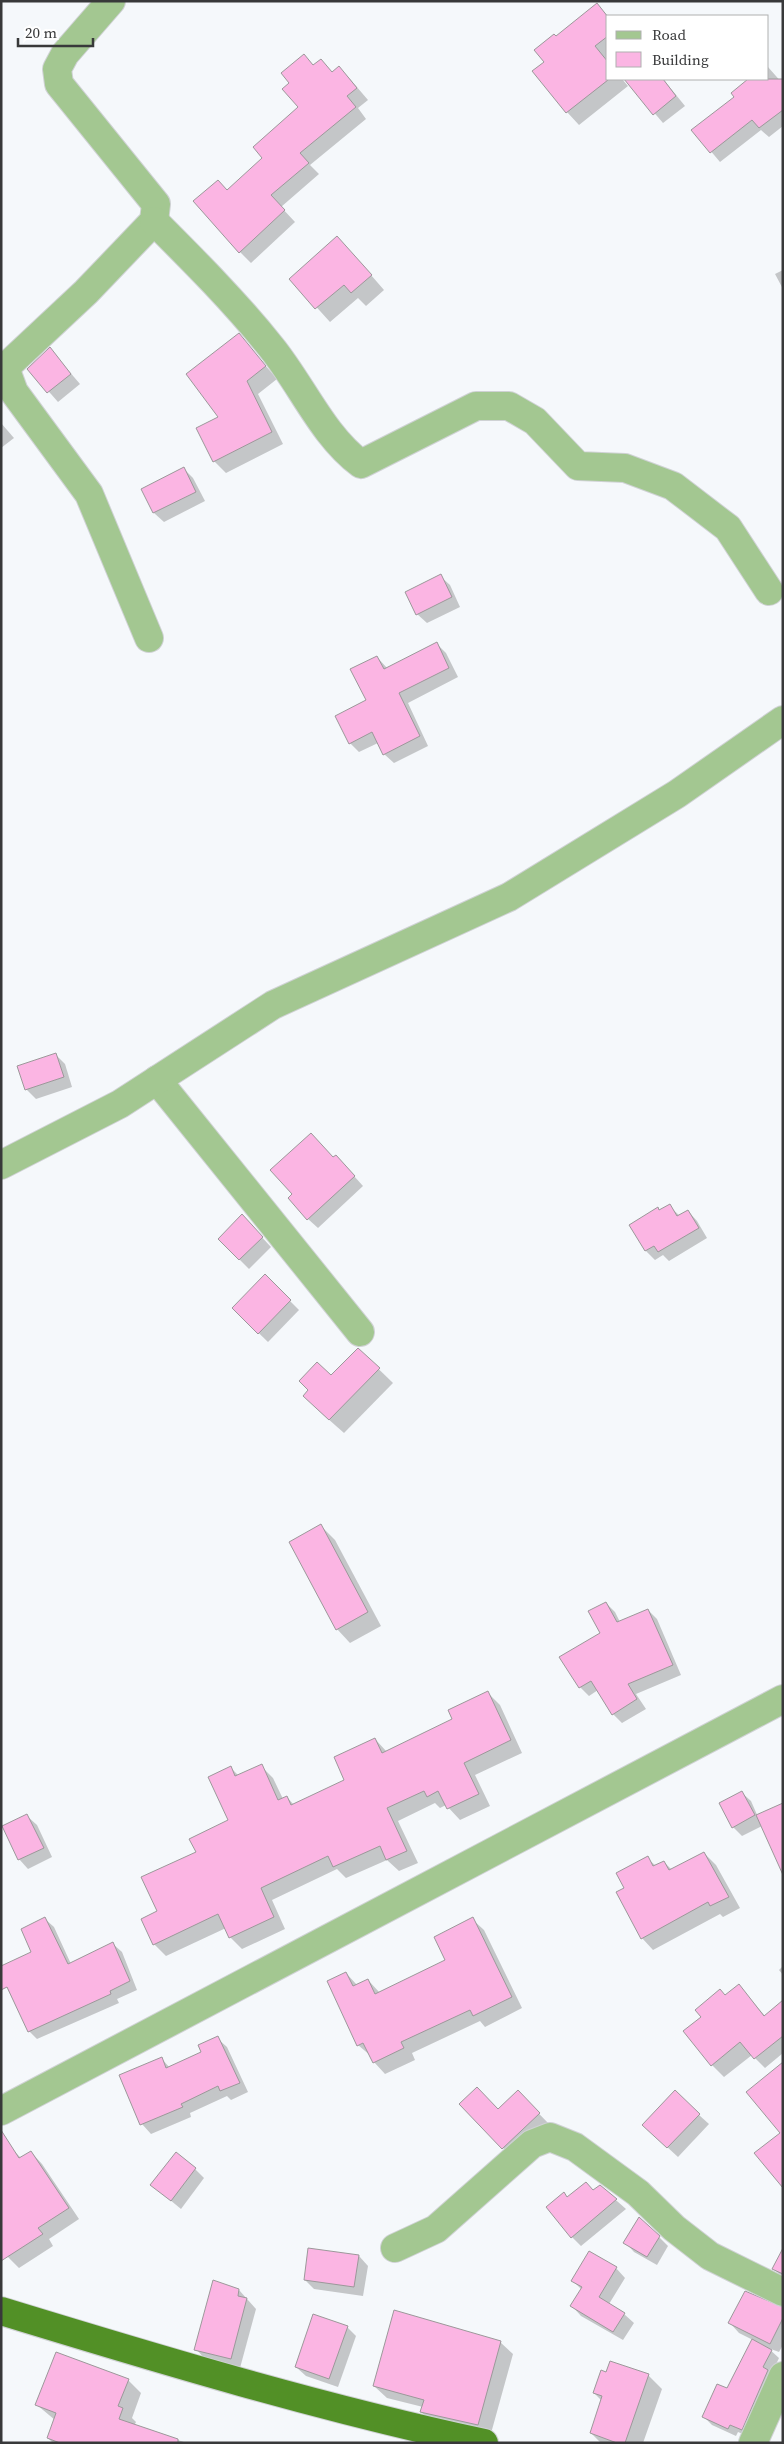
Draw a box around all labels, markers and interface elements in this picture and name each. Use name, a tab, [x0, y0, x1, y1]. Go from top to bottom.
scale bar	[18, 15, 92, 47]
legend	[606, 15, 769, 80]
text: 20 m	[25, 22, 57, 43]
text: Road	[652, 24, 686, 45]
text: Building	[652, 49, 709, 70]

